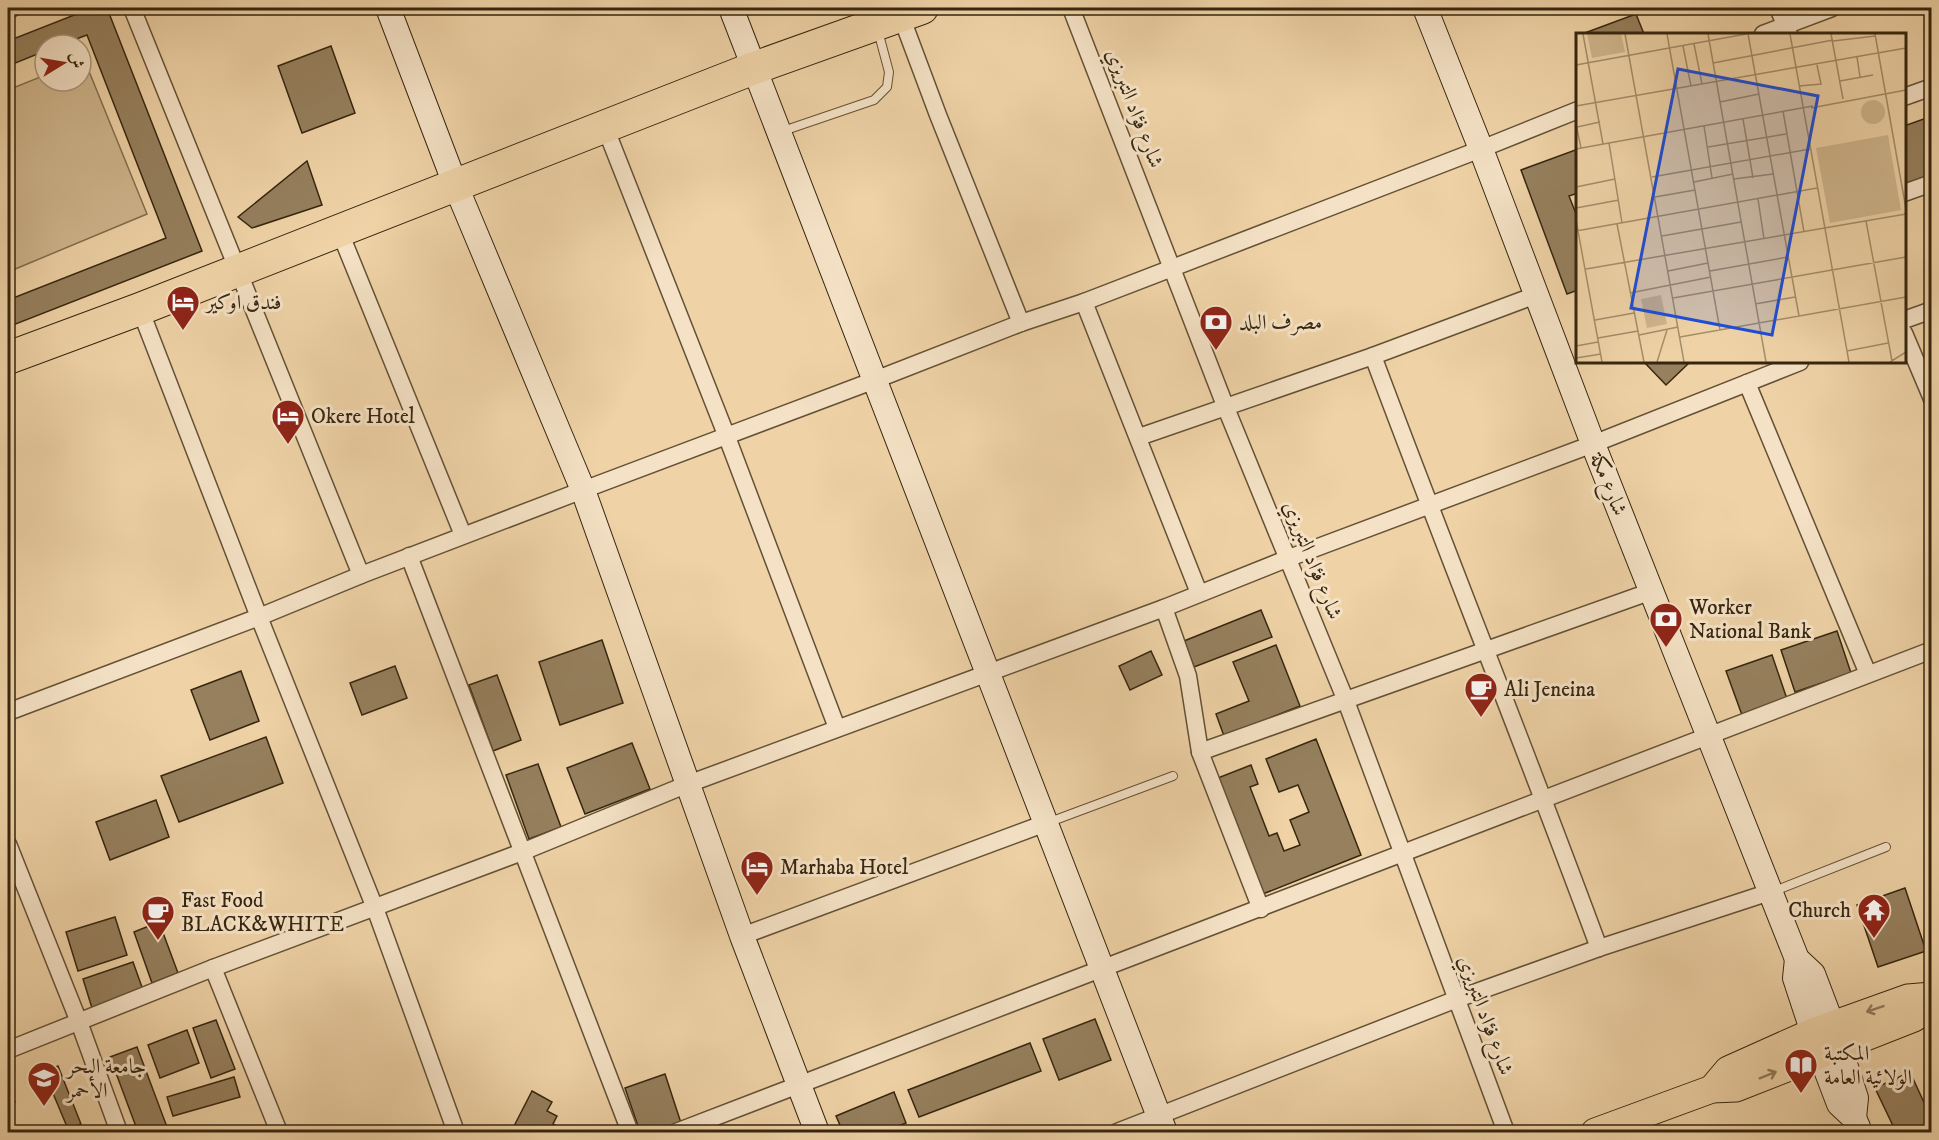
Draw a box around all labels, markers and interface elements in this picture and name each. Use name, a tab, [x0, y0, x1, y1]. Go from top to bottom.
north arrow	[33, 33, 93, 93]
inset map	[1576, 33, 1906, 363]
street label: شارع فؤاد التبريزي	[1096, 45, 1169, 173]
text: ش	[65, 51, 88, 70]
hotel icon: فندق اوكير	[165, 284, 201, 331]
place label: فندق اوكير	[204, 290, 281, 316]
bank icon: مصرف البلد	[1198, 304, 1234, 351]
place label: مصرف البلد	[1239, 310, 1322, 336]
hotel icon: Okere Hotel	[270, 398, 306, 445]
place label: Okere Hotel	[311, 404, 416, 430]
street label: شارع مكة	[1580, 448, 1632, 521]
street label: شارع فؤاد التبريزي	[1273, 497, 1348, 625]
place label: Worker National Bank	[1688, 595, 1812, 645]
bank icon: Worker National Bank	[1648, 601, 1684, 648]
cafe icon: Ali Jeneina	[1463, 671, 1499, 718]
place label: Ali Jeneina	[1504, 677, 1595, 703]
hotel icon: Marhaba Hotel	[739, 849, 775, 896]
place label: Marhaba Hotel	[780, 855, 909, 881]
place label: Fast Food BLACK&WHITE	[181, 888, 344, 938]
temple icon: Church	[1856, 892, 1892, 939]
cafe icon: Fast Food BLACK&WHITE	[140, 894, 176, 941]
place label: Church	[1788, 898, 1851, 924]
street label: شارع فؤاد التبريزي	[1448, 952, 1519, 1080]
one-way arrow	[1866, 1005, 1885, 1016]
place label: المكتبة الولائية العامة	[1824, 1041, 1912, 1091]
library icon: المكتبة الولائية العامة	[1783, 1047, 1819, 1094]
place label: جامعة البحر الأحمر	[65, 1054, 146, 1104]
school or university icon: جامعة البحر الأحمر	[26, 1060, 62, 1107]
one-way arrow	[1758, 1069, 1777, 1080]

